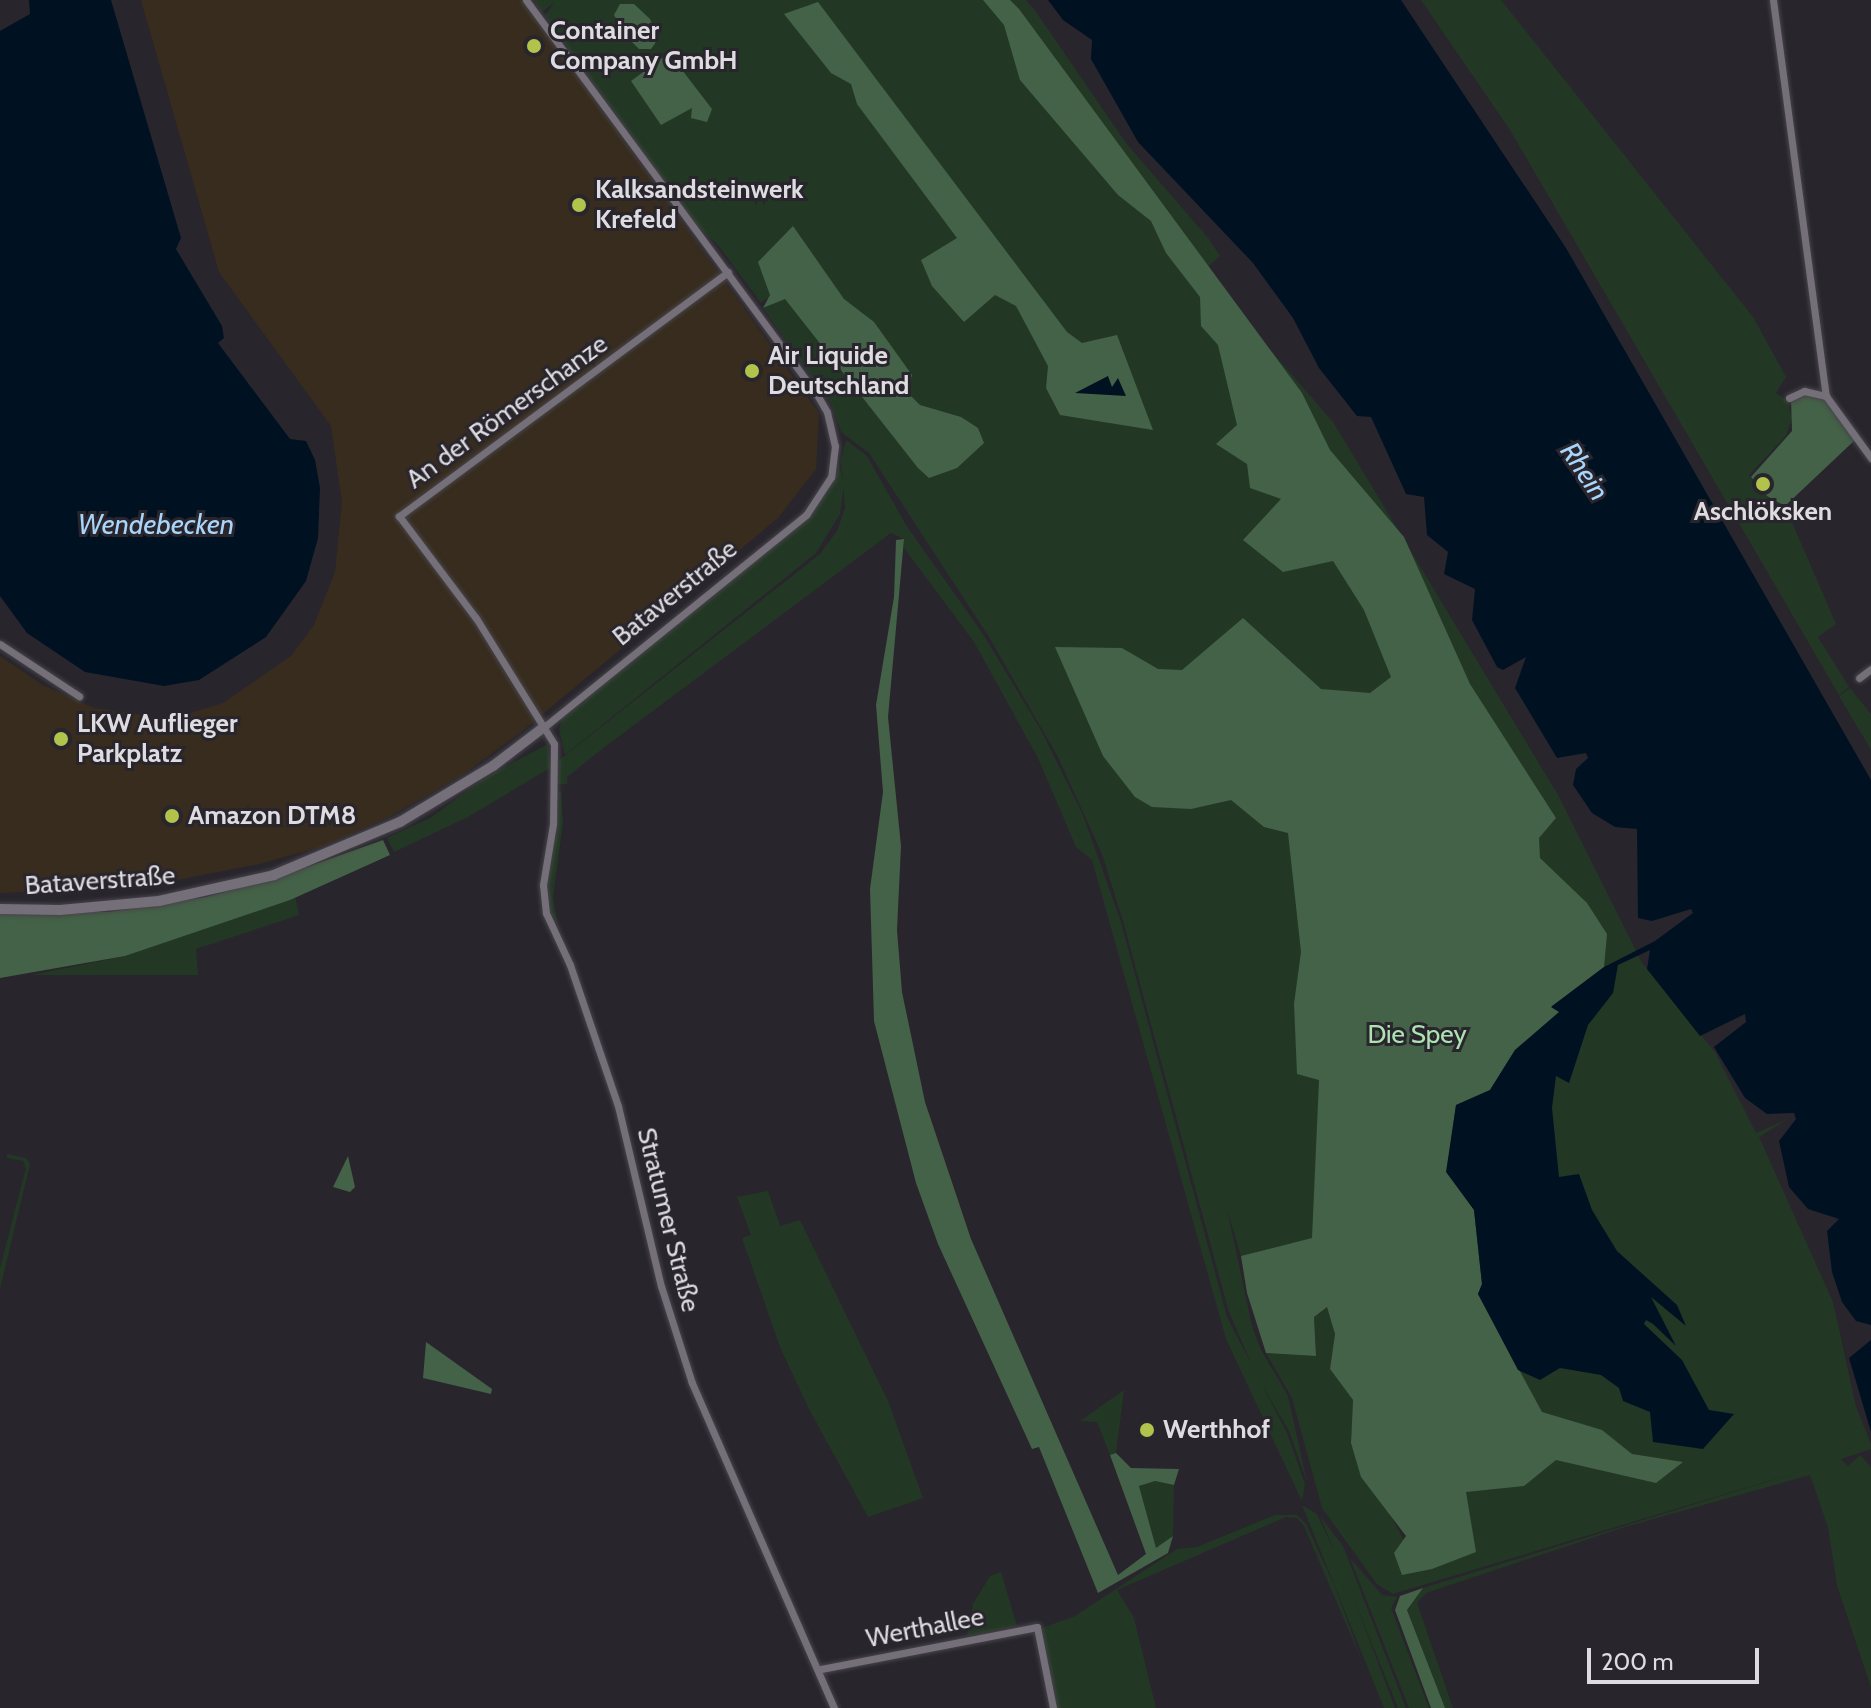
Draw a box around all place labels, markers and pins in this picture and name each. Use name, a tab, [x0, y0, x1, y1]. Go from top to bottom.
place label: Container Company GmbH	[550, 15, 738, 76]
marker: Container Company GmbH	[525, 37, 543, 55]
place label: Kalksandsteinwerk Krefeld	[595, 174, 804, 236]
marker: Kalksandsteinwerk Krefeld	[570, 196, 588, 214]
place label: Air Liquide Deutschland	[768, 340, 909, 402]
marker: Air Liquide Deutschland	[743, 362, 761, 380]
marker: Aschlöksken	[1754, 475, 1772, 493]
place label: Aschlöksken	[1694, 496, 1832, 528]
place label: LKW Auflieger Parkplatz	[77, 708, 238, 770]
marker: LKW Auflieger Parkplatz	[52, 730, 70, 748]
place label: Amazon DTM8	[188, 800, 356, 832]
marker: Amazon DTM8	[163, 807, 181, 825]
place label: Werthhof	[1163, 1414, 1270, 1446]
marker: Werthhof	[1138, 1421, 1156, 1439]

